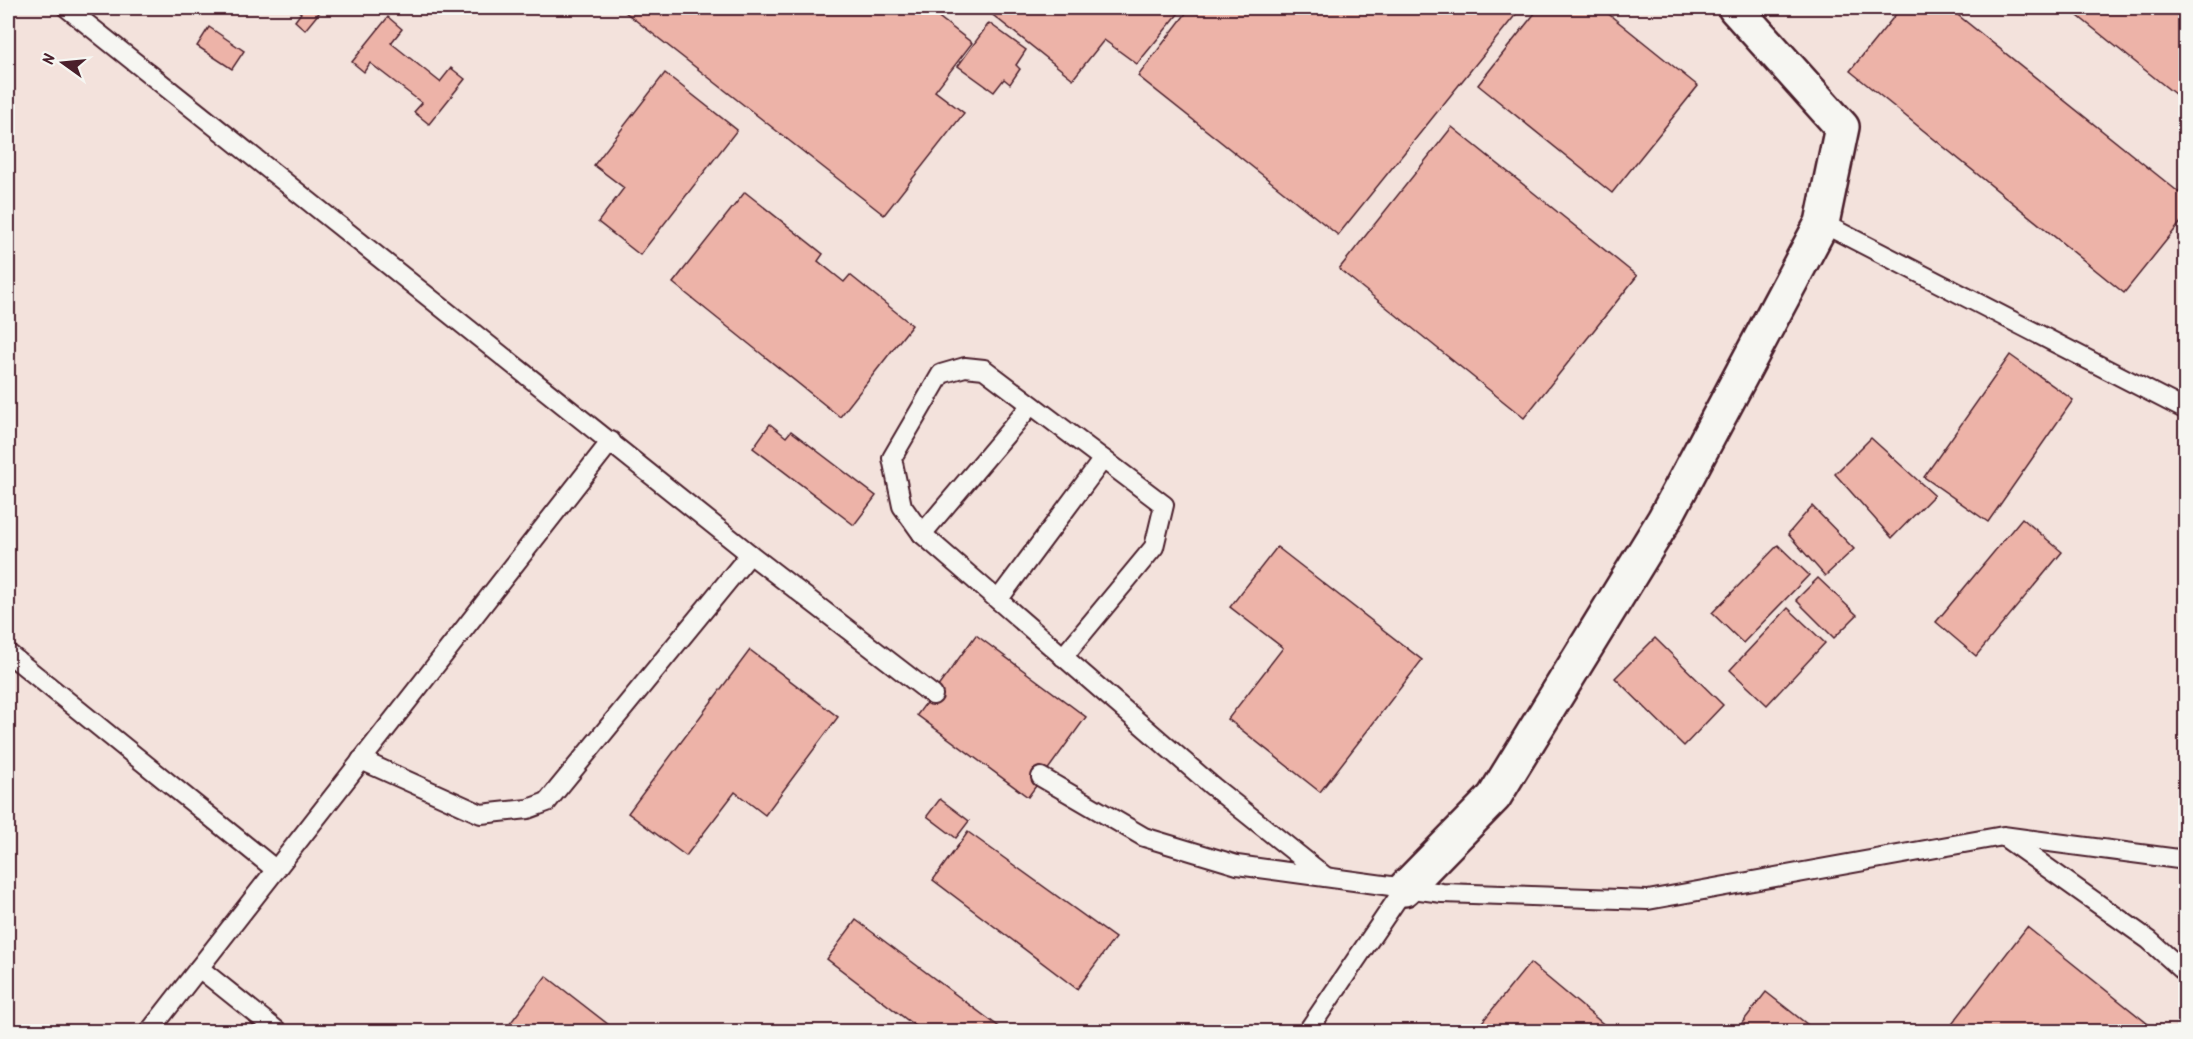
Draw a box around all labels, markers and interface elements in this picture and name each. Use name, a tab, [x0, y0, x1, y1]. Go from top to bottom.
north arrow	[33, 33, 93, 93]
text: N	[37, 51, 63, 68]

